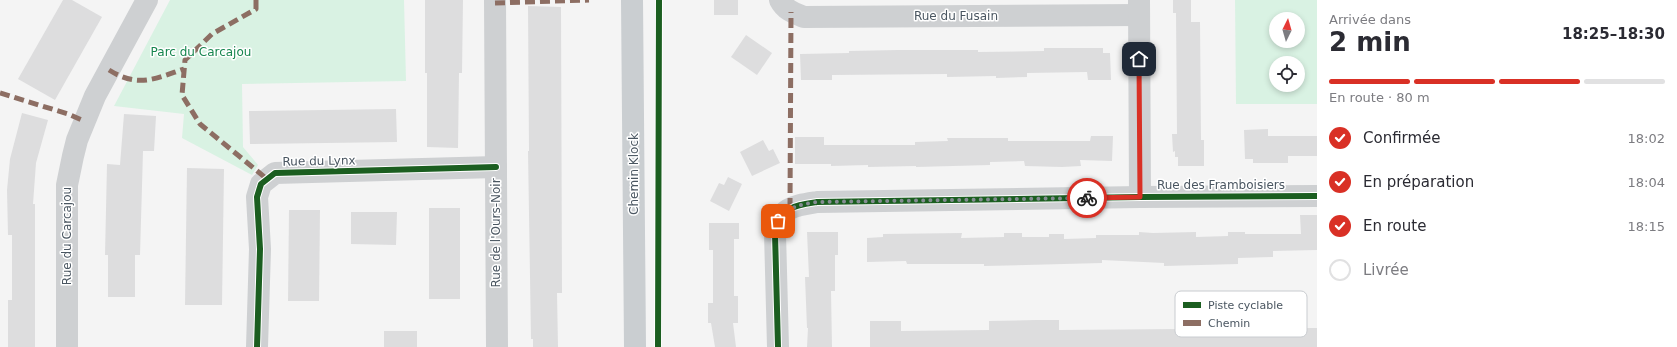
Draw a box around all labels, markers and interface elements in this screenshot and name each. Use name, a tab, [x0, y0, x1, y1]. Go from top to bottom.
street label: Rue du Fusain	[914, 9, 998, 23]
north arrow	[1269, 12, 1305, 48]
map controls	[1269, 12, 1305, 92]
text: Arrivée dans	[1329, 12, 1411, 27]
text: 18:25–18:30	[1562, 25, 1665, 43]
text: 2 min	[1329, 27, 1411, 57]
pin	[1122, 42, 1156, 76]
park label: Parc du Carcajou	[151, 45, 251, 59]
icon: home	[1128, 48, 1150, 70]
button: locate	[1269, 56, 1305, 92]
text: En route · 80 m	[1329, 90, 1430, 105]
icon: check	[1329, 127, 1351, 149]
text: Confirmée	[1363, 129, 1441, 147]
text: 18:02	[1628, 131, 1665, 146]
street label: Chemin Klock	[627, 133, 641, 215]
street label: Rue du Lynx	[282, 153, 356, 169]
icon: check	[1329, 171, 1351, 193]
text: En préparation	[1363, 173, 1474, 191]
text: 18:04	[1628, 175, 1665, 190]
street label: Rue de l'Ours-Noir	[489, 178, 503, 288]
courier	[1067, 178, 1107, 218]
street label: Rue des Framboisiers	[1157, 178, 1285, 192]
street label: Rue du Carcajou	[60, 187, 74, 285]
icon: bike	[1076, 187, 1098, 209]
pin	[761, 204, 795, 238]
icon: bag	[767, 210, 789, 232]
icon: check	[1329, 215, 1351, 237]
text: En route	[1363, 217, 1426, 235]
text: 18:15	[1628, 219, 1665, 234]
text: Livrée	[1363, 261, 1409, 279]
legend	[1175, 291, 1307, 337]
text: Piste cyclable	[1208, 299, 1283, 312]
text: Chemin	[1208, 317, 1250, 330]

